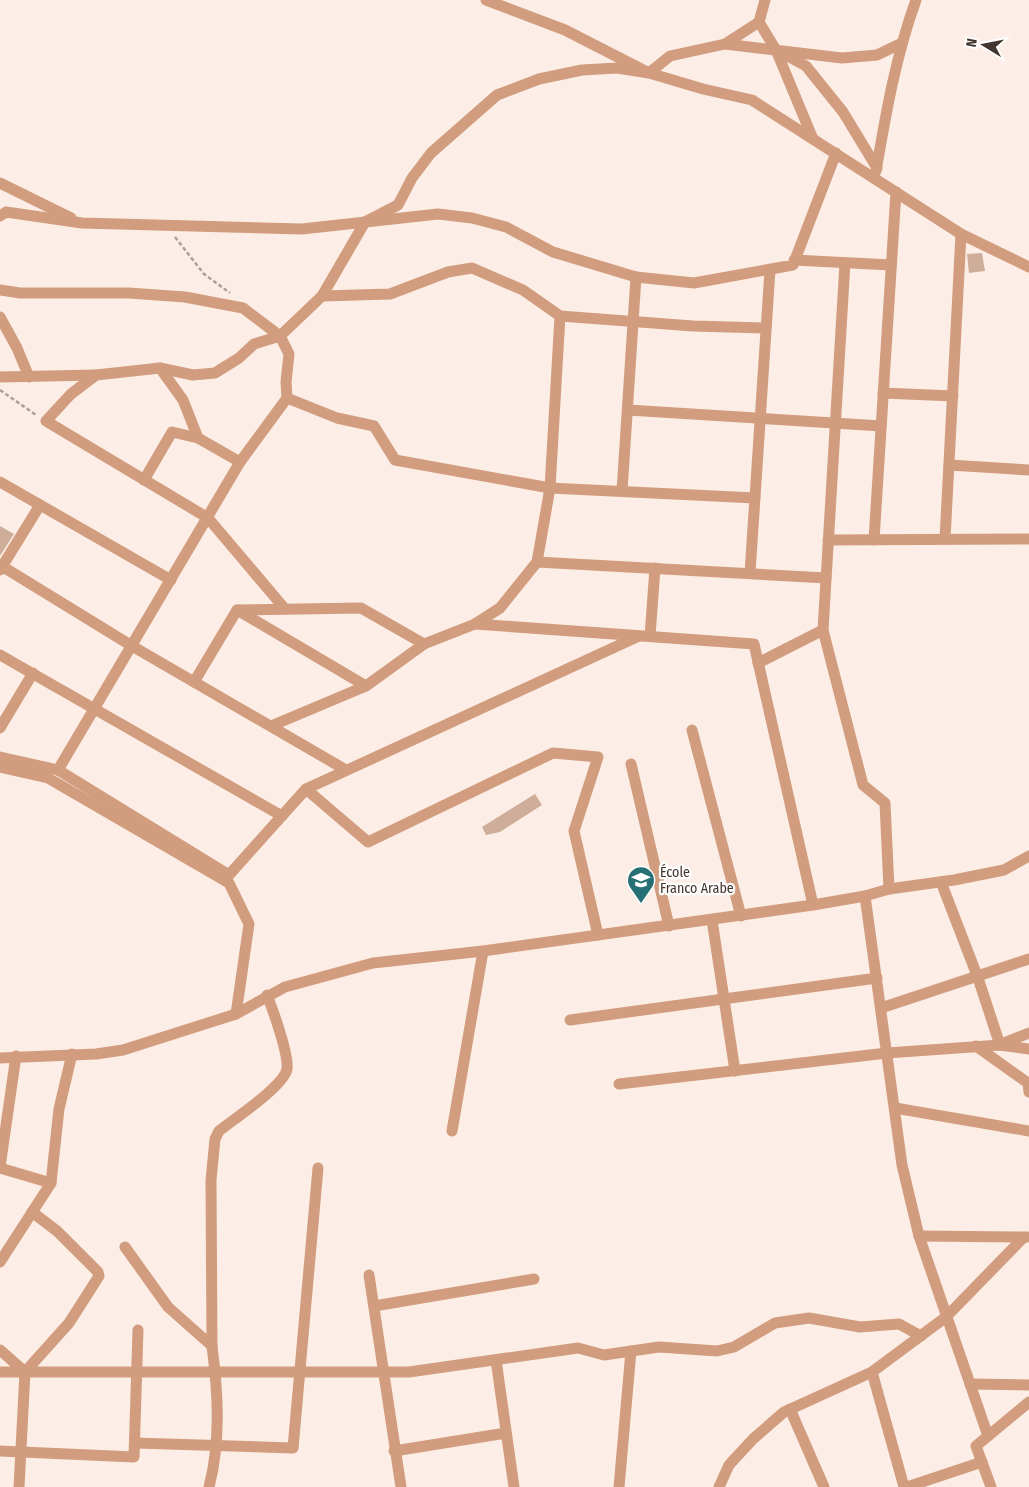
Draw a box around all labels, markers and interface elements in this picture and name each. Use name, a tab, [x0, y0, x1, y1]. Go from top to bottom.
north arrow	[959, 20, 1009, 70]
text: N	[963, 37, 981, 48]
place label: École Franco Arabe	[660, 863, 734, 897]
school or university icon: École Franco Arabe	[626, 865, 656, 904]

